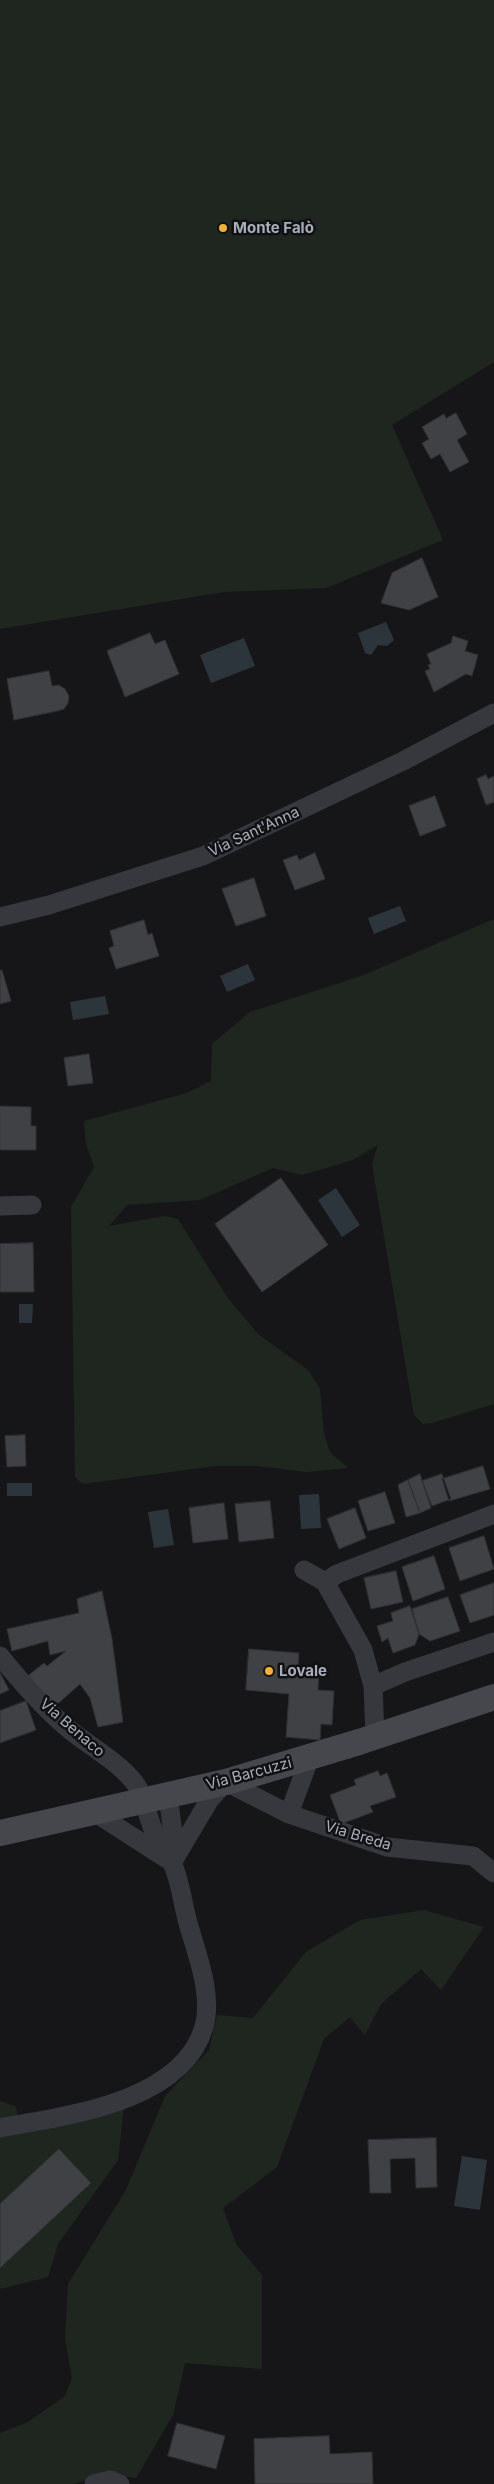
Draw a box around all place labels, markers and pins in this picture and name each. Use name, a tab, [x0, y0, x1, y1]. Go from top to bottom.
place label: Monte Falò	[233, 219, 314, 237]
marker: Monte Falò	[217, 222, 229, 234]
place label: Lovale	[279, 1662, 327, 1680]
marker: Lovale	[263, 1665, 275, 1677]

